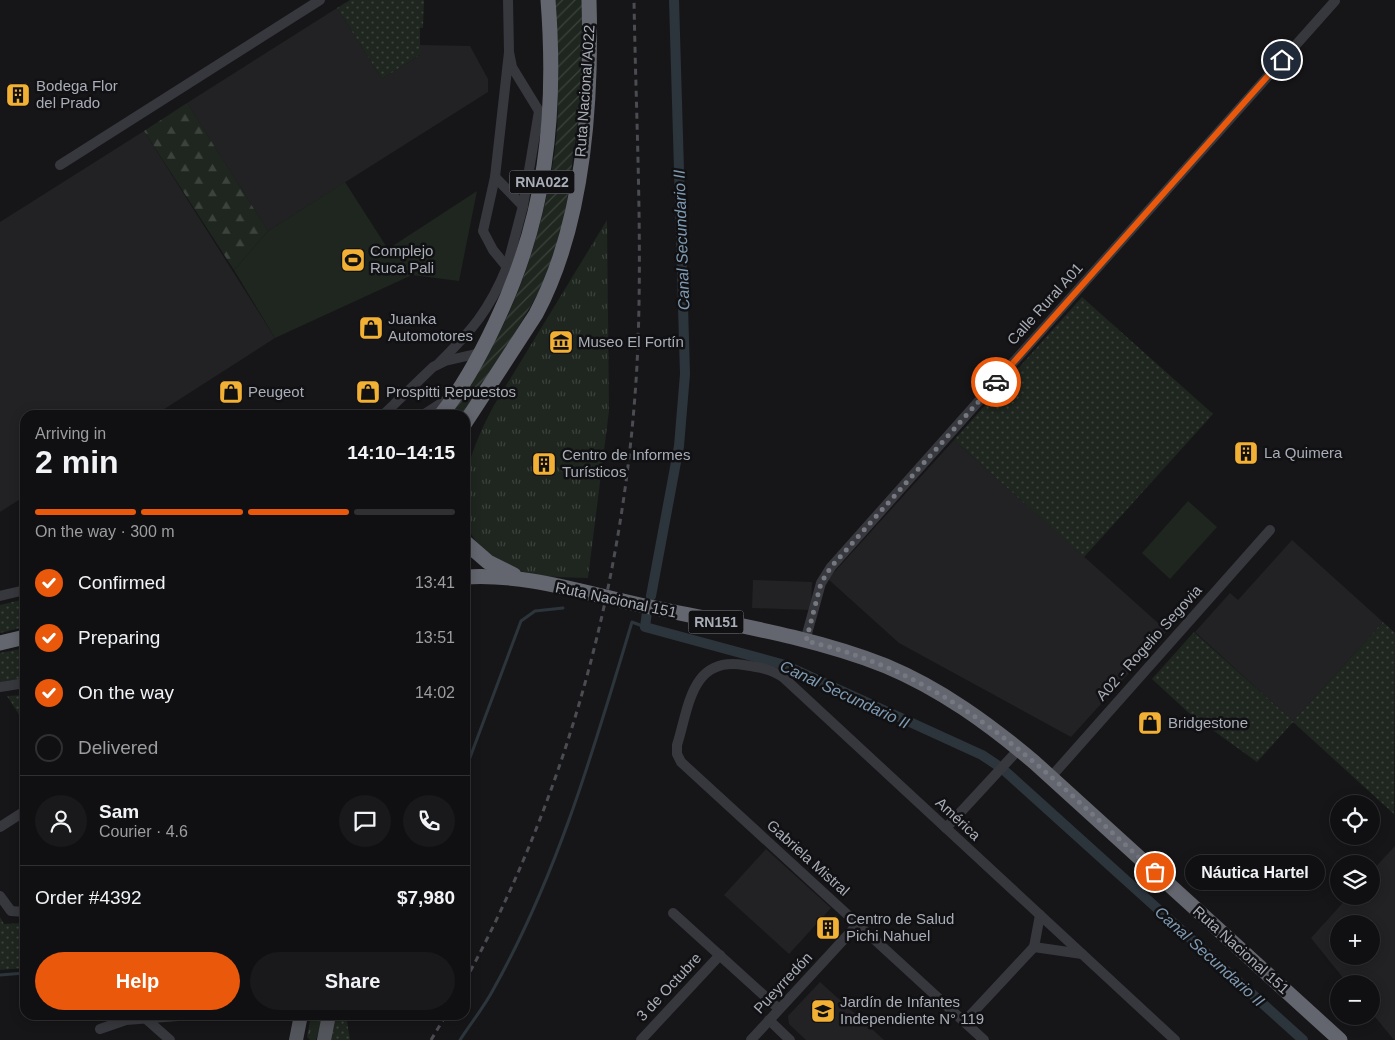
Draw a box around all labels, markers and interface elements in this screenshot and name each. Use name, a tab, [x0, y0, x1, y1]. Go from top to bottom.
street label: Ruta Nacional A022	[571, 24, 598, 158]
pin	[1261, 39, 1303, 81]
icon: home	[1268, 46, 1296, 74]
place label: Bodega Flor del Prado	[36, 77, 118, 111]
building icon: Bodega Flor del Prado	[5, 82, 31, 108]
water label: Canal Secundario II	[671, 169, 692, 311]
road number: RNA022	[510, 170, 574, 193]
place label: Complejo Ruca Pali	[370, 242, 434, 276]
sports icon: Complejo Ruca Pali	[340, 247, 366, 273]
street label: Calle Rural A01	[1003, 259, 1086, 348]
place label: Juanka Automotores	[388, 310, 473, 344]
shop icon: Juanka Automotores	[358, 315, 384, 341]
museum icon: Museo El Fortín	[548, 329, 574, 355]
place label: Museo El Fortín	[578, 333, 684, 350]
courier	[971, 357, 1021, 407]
icon: car	[982, 368, 1010, 396]
shop icon: Peugeot	[218, 379, 244, 405]
shop icon: Prospitti Repuestos	[355, 379, 381, 405]
place label: Peugeot	[248, 383, 305, 400]
place label: Prospitti Repuestos	[386, 383, 516, 400]
text: Arriving in	[35, 425, 106, 442]
building icon: La Quimera	[1233, 440, 1259, 466]
text: 14:10–14:15	[347, 442, 455, 463]
text: 2 min	[35, 444, 119, 480]
place label: La Quimera	[1264, 444, 1343, 461]
place label: Centro de Informes Turísticos	[562, 446, 690, 480]
building icon: Centro de Informes Turísticos	[531, 451, 557, 477]
text: On the way · 300 m	[35, 523, 175, 540]
icon: check	[35, 569, 63, 597]
text: Confirmed	[78, 572, 166, 593]
text: 13:41	[415, 574, 455, 591]
street label: Ruta Nacional 151	[554, 578, 678, 621]
street label: A02 - Rogelio Segovia	[1092, 581, 1205, 704]
road number: RN151	[688, 610, 744, 634]
icon: check	[35, 624, 63, 652]
text: Preparing	[78, 627, 160, 648]
text: 13:51	[415, 629, 455, 646]
water label: Canal Secundario II	[778, 657, 913, 732]
icon: check	[35, 679, 63, 707]
text: On the way	[78, 682, 174, 703]
text: 14:02	[415, 684, 455, 701]
shop icon: Bridgestone	[1137, 710, 1163, 736]
place label: Bridgestone	[1168, 714, 1248, 731]
text: Delivered	[78, 737, 158, 758]
street label: América	[932, 794, 985, 844]
button: person	[35, 795, 87, 847]
button: chat	[339, 795, 391, 847]
button: phone	[403, 795, 455, 847]
map controls	[1330, 795, 1380, 1025]
button: locate	[1330, 795, 1380, 845]
text: Sam	[99, 801, 139, 822]
street label: Gabriela Mistral	[764, 816, 853, 899]
text: Courier · 4.6	[99, 823, 188, 840]
pin	[1134, 851, 1176, 893]
callout: Náutica Hartel	[1185, 854, 1325, 890]
button: layers	[1330, 855, 1380, 905]
icon: bag	[1141, 858, 1169, 886]
text: Náutica Hartel	[1201, 864, 1309, 881]
text: Order #4392	[35, 887, 142, 908]
text: $7,980	[397, 887, 455, 908]
street label: Ruta Nacional 151	[1190, 902, 1293, 997]
water label: Canal Secundario II	[1152, 903, 1268, 1010]
place label: Centro de Salud Pichi Nahuel	[846, 910, 954, 944]
building icon: Centro de Salud Pichi Nahuel	[815, 915, 841, 941]
button: +	[1330, 915, 1380, 965]
street label: Pueyrredón	[750, 948, 815, 1017]
street label: 3 de Octubre	[633, 949, 704, 1024]
button: Help	[35, 952, 240, 1010]
button: Share	[250, 952, 455, 1010]
button: −	[1330, 975, 1380, 1025]
place label: Jardín de Infantes Independiente N° 119	[840, 993, 984, 1027]
school or university icon: Jardín de Infantes Independiente N° 119	[810, 998, 836, 1024]

